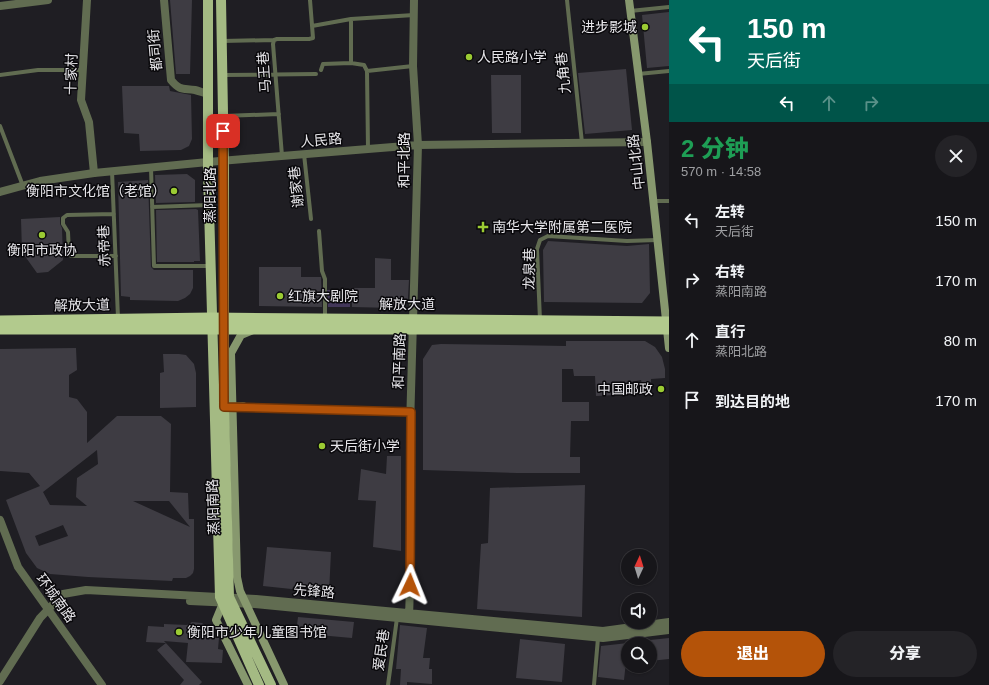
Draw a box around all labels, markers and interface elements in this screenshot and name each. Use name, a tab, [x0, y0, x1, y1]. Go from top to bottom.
text: 150 m	[747, 13, 826, 44]
icon: left	[681, 16, 733, 68]
place label: 进步影城	[581, 19, 637, 35]
marker: 进步影城	[640, 22, 650, 32]
street label: 都司街	[145, 28, 165, 72]
place label: 人民路小学	[477, 49, 547, 65]
street label: 马王巷	[255, 50, 273, 94]
street label: 九角巷	[553, 51, 573, 95]
text: 天后街	[747, 51, 801, 71]
marker: 人民路小学	[464, 52, 474, 62]
street label: 十家村	[62, 53, 80, 95]
icon: left	[776, 92, 798, 114]
icon: ahead	[818, 92, 840, 114]
icon: right	[860, 92, 882, 114]
pin	[206, 114, 240, 148]
icon: arrive	[212, 120, 234, 142]
street label: 人民路	[299, 130, 343, 150]
street label: 和平北路	[396, 132, 412, 188]
street label: 中山北路	[625, 133, 647, 191]
text: 2 分钟	[681, 135, 749, 162]
button: close	[935, 135, 977, 177]
text: 570 m · 14:58	[681, 164, 761, 179]
street label: 谢家巷	[286, 165, 306, 209]
street label: 蒸阳北路	[202, 167, 218, 223]
place label: 衡阳市文化馆（老馆）	[26, 183, 166, 199]
marker: 衡阳市文化馆（老馆）	[169, 186, 179, 196]
text: 左转	[715, 203, 745, 220]
icon: left	[681, 209, 703, 231]
text: 150 m	[935, 212, 977, 229]
place label: 南华大学附属第二医院	[492, 219, 632, 235]
marker: 南华大学附属第二医院	[477, 221, 489, 233]
text: 天后街	[715, 224, 754, 239]
street label: 赤帝巷	[95, 225, 113, 267]
marker: 衡阳市政协	[37, 230, 47, 240]
place label: 衡阳市政协	[7, 242, 77, 258]
street label: 龙泉巷	[521, 248, 537, 290]
text: 右转	[715, 263, 745, 280]
icon: right	[681, 269, 703, 291]
text: 170 m	[935, 272, 977, 289]
text: 蒸阳南路	[715, 284, 767, 299]
place label: 红旗大剧院	[288, 288, 358, 304]
marker: 红旗大剧院	[275, 291, 285, 301]
street label: 解放大道	[379, 296, 435, 312]
street label: 解放大道	[54, 297, 110, 313]
text: 直行	[715, 323, 745, 340]
icon: ahead	[681, 329, 703, 351]
text: 80 m	[944, 332, 977, 349]
street label: 和平南路	[390, 333, 408, 389]
text: 蒸阳北路	[715, 344, 767, 359]
place label: 中国邮政	[597, 381, 653, 397]
marker: 中国邮政	[656, 384, 666, 394]
icon: arrive	[681, 389, 703, 411]
text: 170 m	[935, 392, 977, 409]
text: 到达目的地	[715, 393, 790, 410]
place label: 天后街小学	[330, 438, 400, 454]
marker: 天后街小学	[317, 441, 327, 451]
street label: 蒸阳南路	[204, 479, 222, 535]
north arrow	[621, 549, 657, 585]
map controls	[621, 549, 657, 673]
position arrow	[389, 564, 431, 606]
street label: 环城南路	[33, 571, 79, 625]
street label: 先锋路	[292, 581, 336, 601]
button: sound	[621, 593, 657, 629]
place label: 衡阳市少年儿童图书馆	[187, 624, 327, 640]
marker: 衡阳市少年儿童图书馆	[174, 627, 184, 637]
street label: 爱民巷	[370, 628, 392, 672]
button: 退出	[681, 631, 825, 677]
button: 分享	[833, 631, 977, 677]
button: search	[621, 637, 657, 673]

